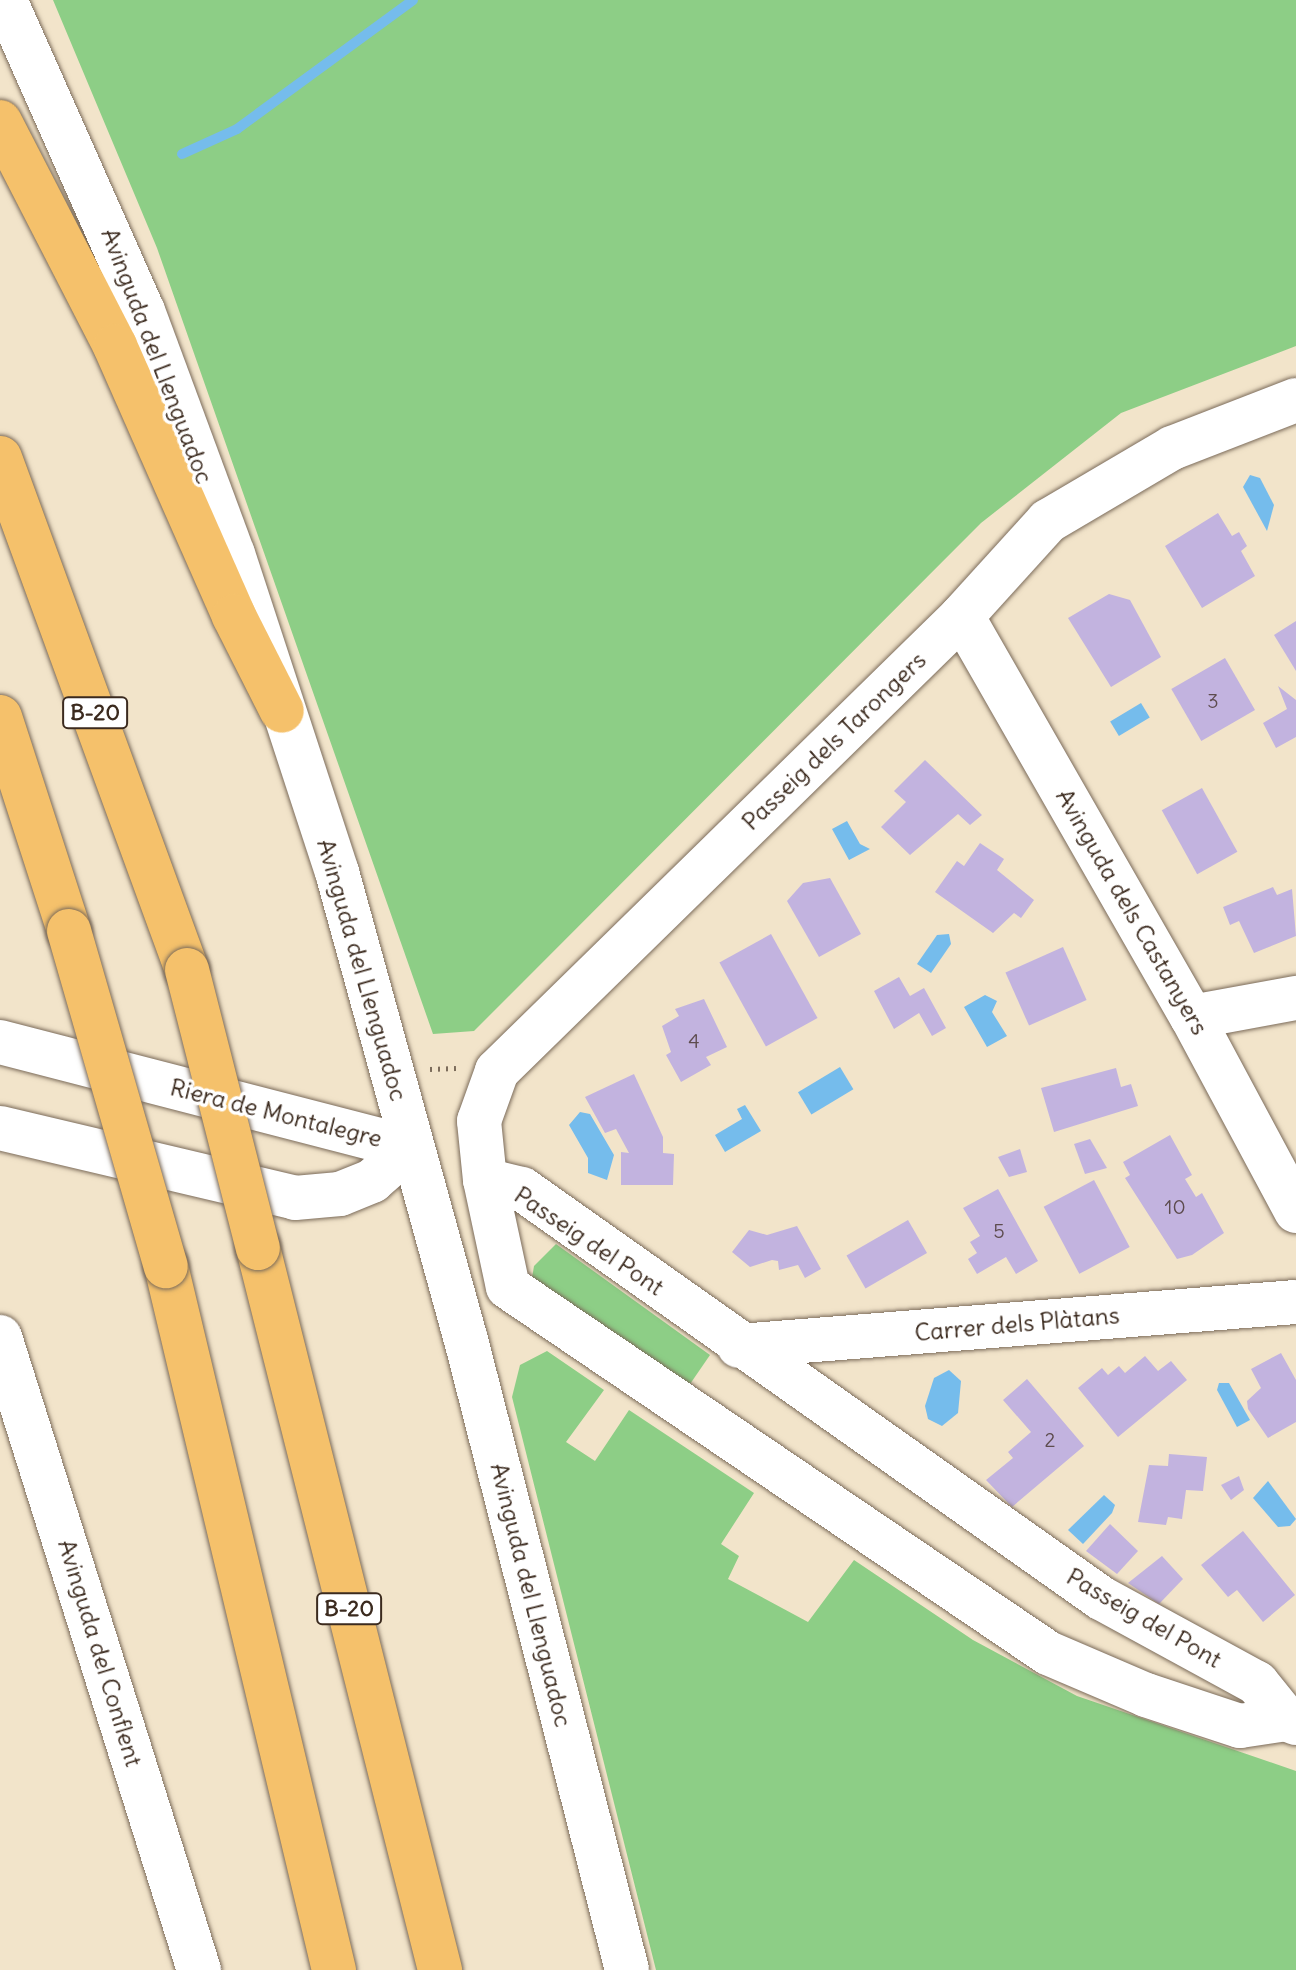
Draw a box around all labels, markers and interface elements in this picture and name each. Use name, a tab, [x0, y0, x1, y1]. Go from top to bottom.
street label: Avinguda del Llenguadoc	[95, 224, 219, 488]
street label: Passeig dels Tarongers	[736, 646, 932, 836]
house number: 3	[1207, 688, 1219, 712]
road number: B-20	[61, 695, 129, 731]
street label: Avinguda dels Castanyers	[1050, 784, 1214, 1040]
street label: Avinguda del Llenguadoc	[311, 836, 413, 1104]
house number: 4	[688, 1028, 700, 1052]
street label: Riera de Montalegre	[167, 1073, 385, 1153]
street label: Passeig del Pont	[509, 1180, 669, 1302]
house number: 10	[1164, 1194, 1186, 1218]
house number: 5	[993, 1218, 1005, 1242]
street label: Carrer dels Plàtans	[913, 1301, 1121, 1347]
house number: 2	[1045, 1427, 1055, 1451]
street label: Avinguda del Llenguadoc	[484, 1460, 578, 1730]
street label: Avinguda del Conflent	[52, 1536, 148, 1770]
street label: Passeig del Pont	[1061, 1562, 1227, 1674]
road number: B-20	[315, 1591, 383, 1627]

